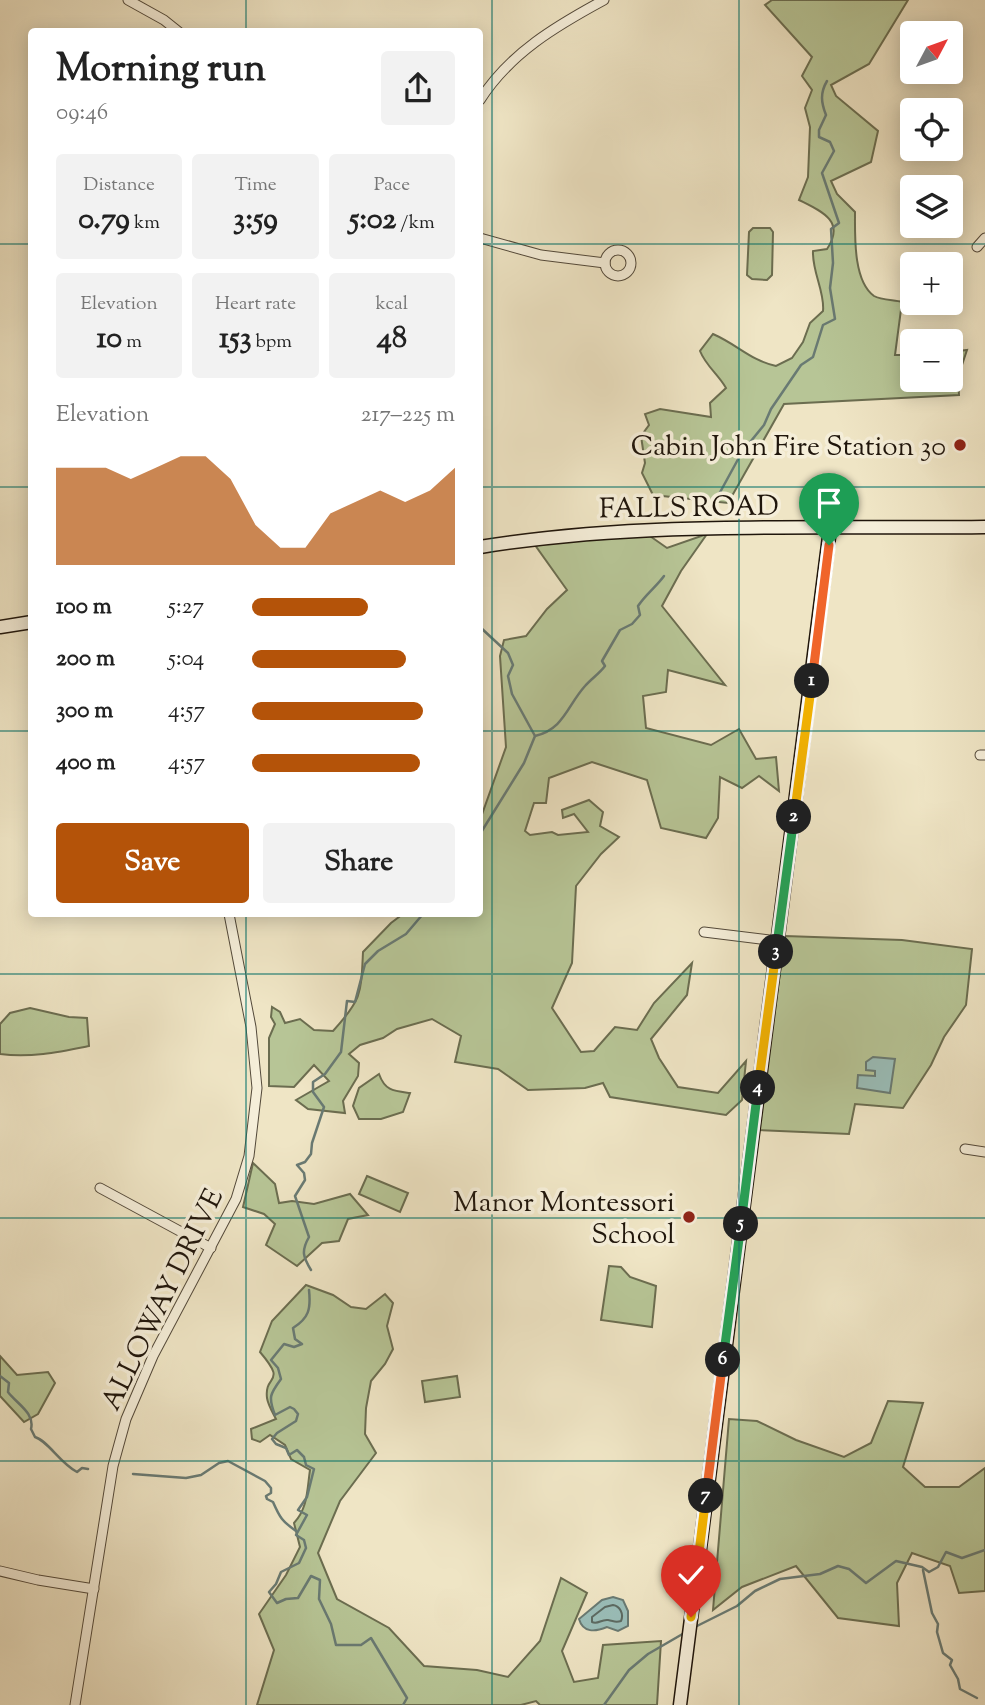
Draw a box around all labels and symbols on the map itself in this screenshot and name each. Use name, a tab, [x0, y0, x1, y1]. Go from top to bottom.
north arrow	[900, 21, 962, 84]
place label: Cabin John Fire Station 30	[631, 428, 946, 468]
marker: Cabin John Fire Station 30	[952, 437, 968, 453]
pin	[799, 473, 859, 545]
street label: FALLS ROAD	[599, 487, 779, 531]
pin: 1	[794, 664, 830, 698]
pin: 2	[776, 800, 812, 834]
pin: 3	[758, 934, 794, 970]
pin: 4	[740, 1070, 776, 1106]
street label: ALLOWAY DRIVE	[93, 1183, 235, 1418]
place label: Manor Montessori School	[453, 1184, 675, 1256]
pin: 5	[724, 1206, 758, 1242]
marker: Manor Montessori School	[681, 1209, 697, 1225]
pin: 6	[706, 1342, 740, 1378]
pin: 7	[688, 1478, 724, 1514]
pin	[661, 1545, 721, 1617]

